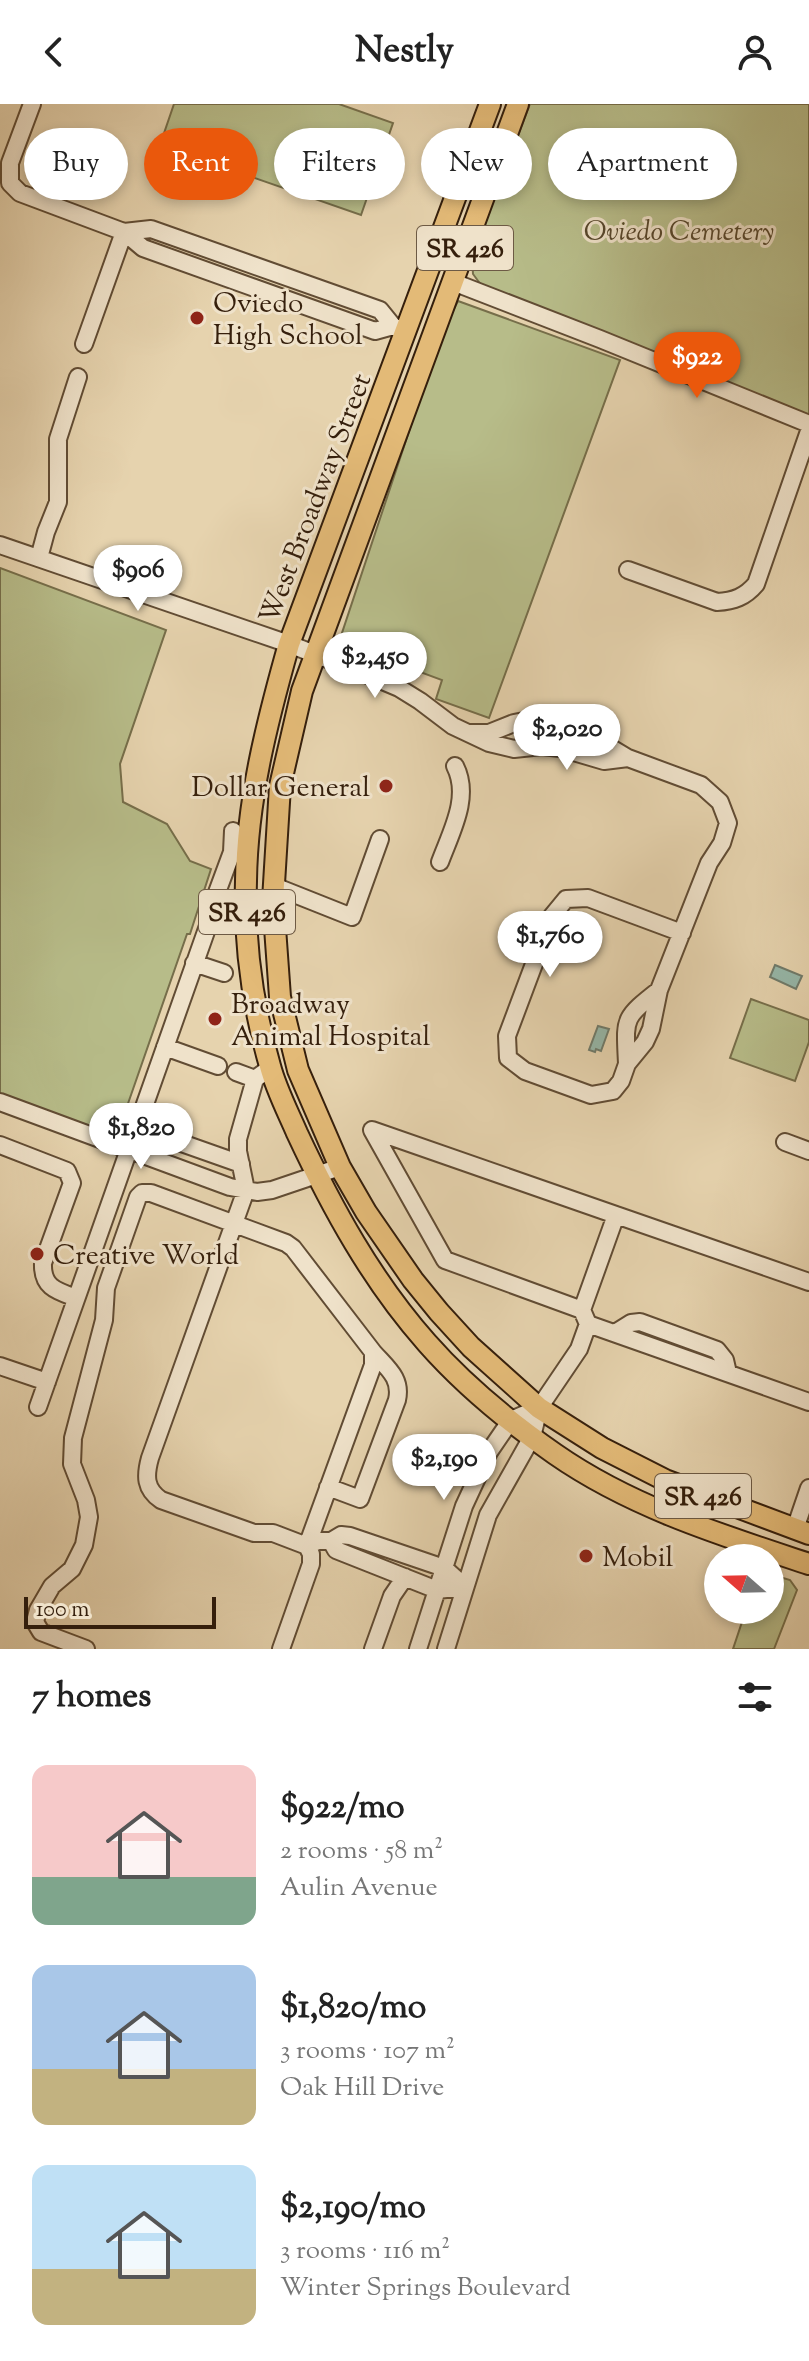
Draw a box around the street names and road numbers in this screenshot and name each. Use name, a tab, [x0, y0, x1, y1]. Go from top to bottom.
road number: SR 426	[417, 226, 513, 270]
street label: West Broadway Street	[251, 368, 383, 630]
road number: SR 426	[199, 890, 295, 934]
road number: SR 426	[655, 1474, 751, 1518]

